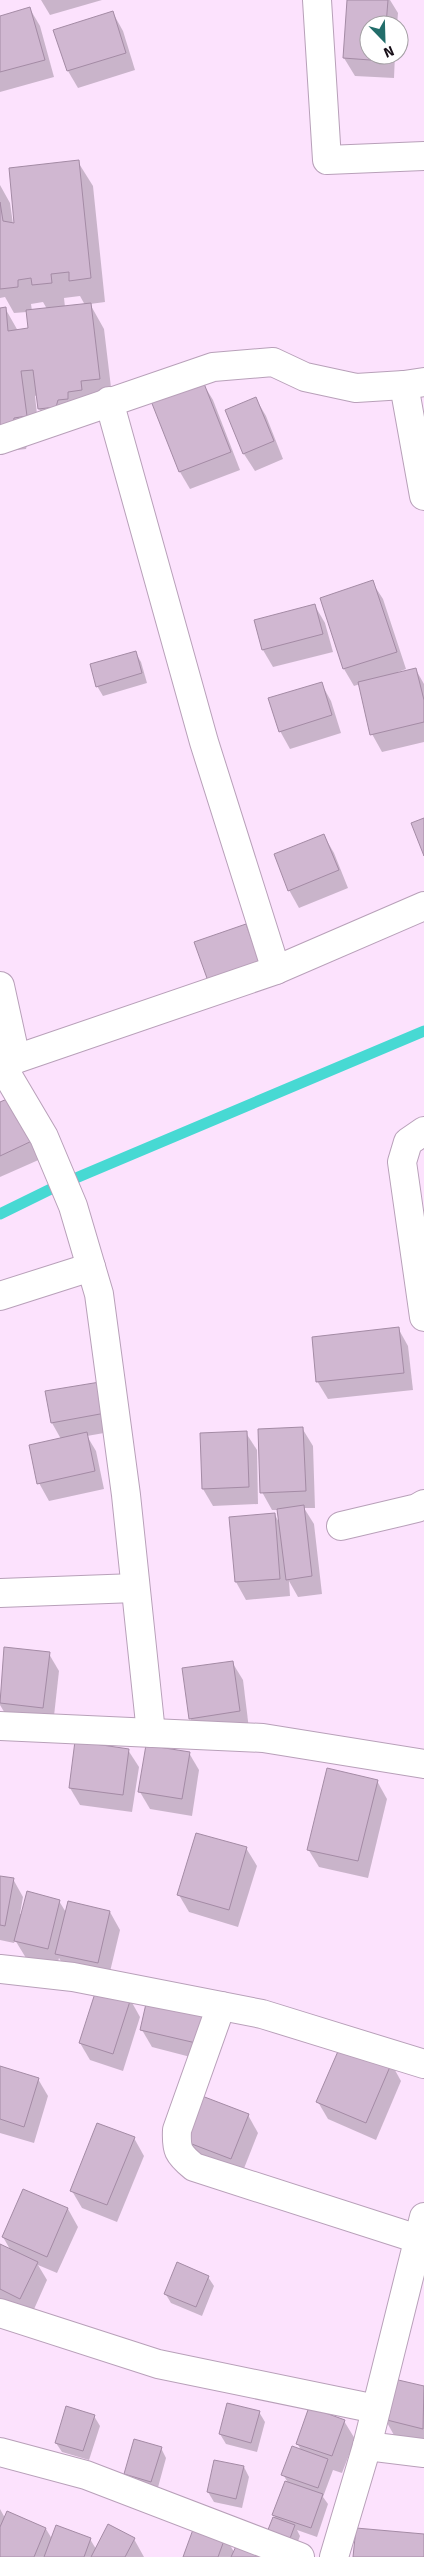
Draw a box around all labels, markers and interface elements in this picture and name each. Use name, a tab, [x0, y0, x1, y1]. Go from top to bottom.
north arrow	[359, 15, 409, 65]
text: N	[381, 42, 397, 61]

